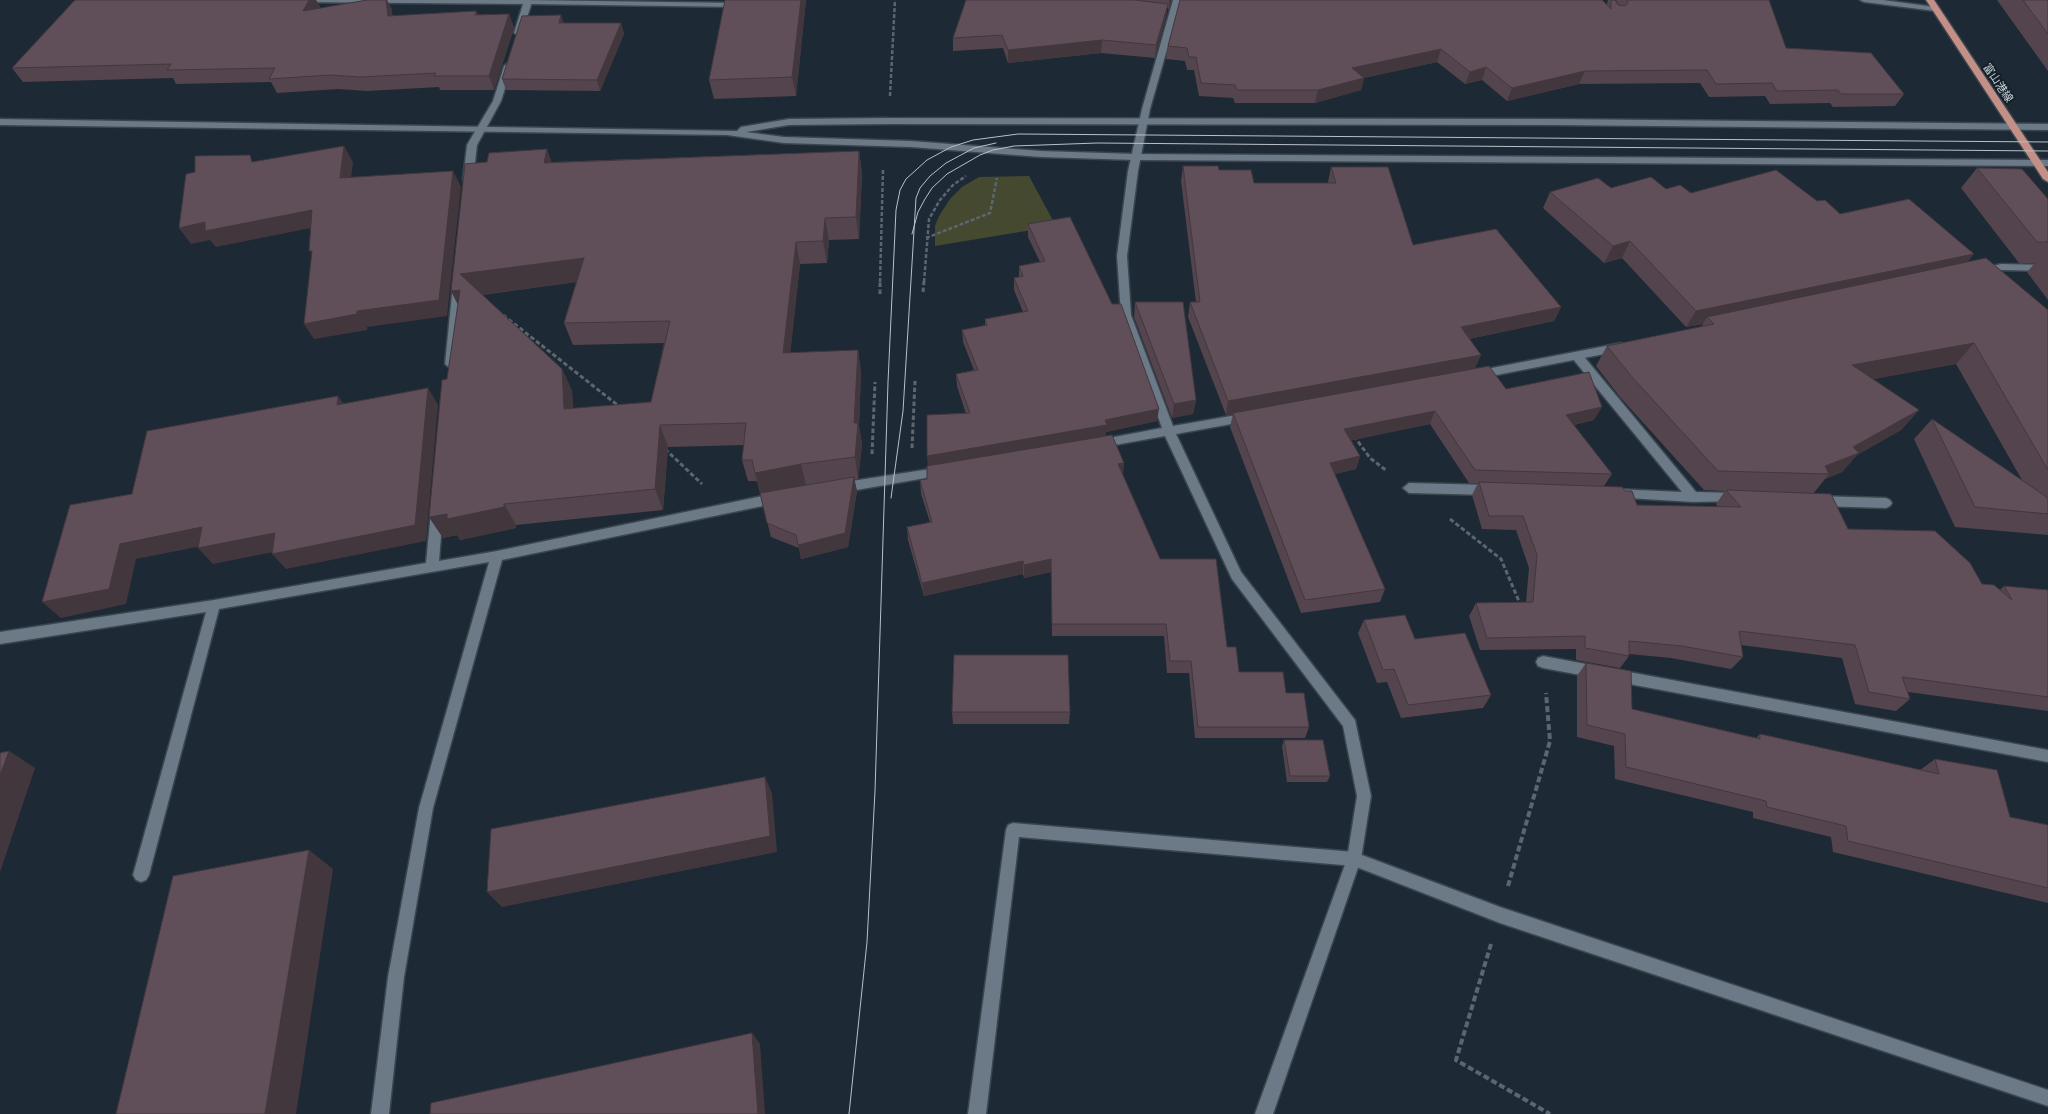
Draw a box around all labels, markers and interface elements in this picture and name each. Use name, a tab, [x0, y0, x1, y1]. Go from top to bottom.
street label: 富山港線	[1980, 61, 2016, 105]

